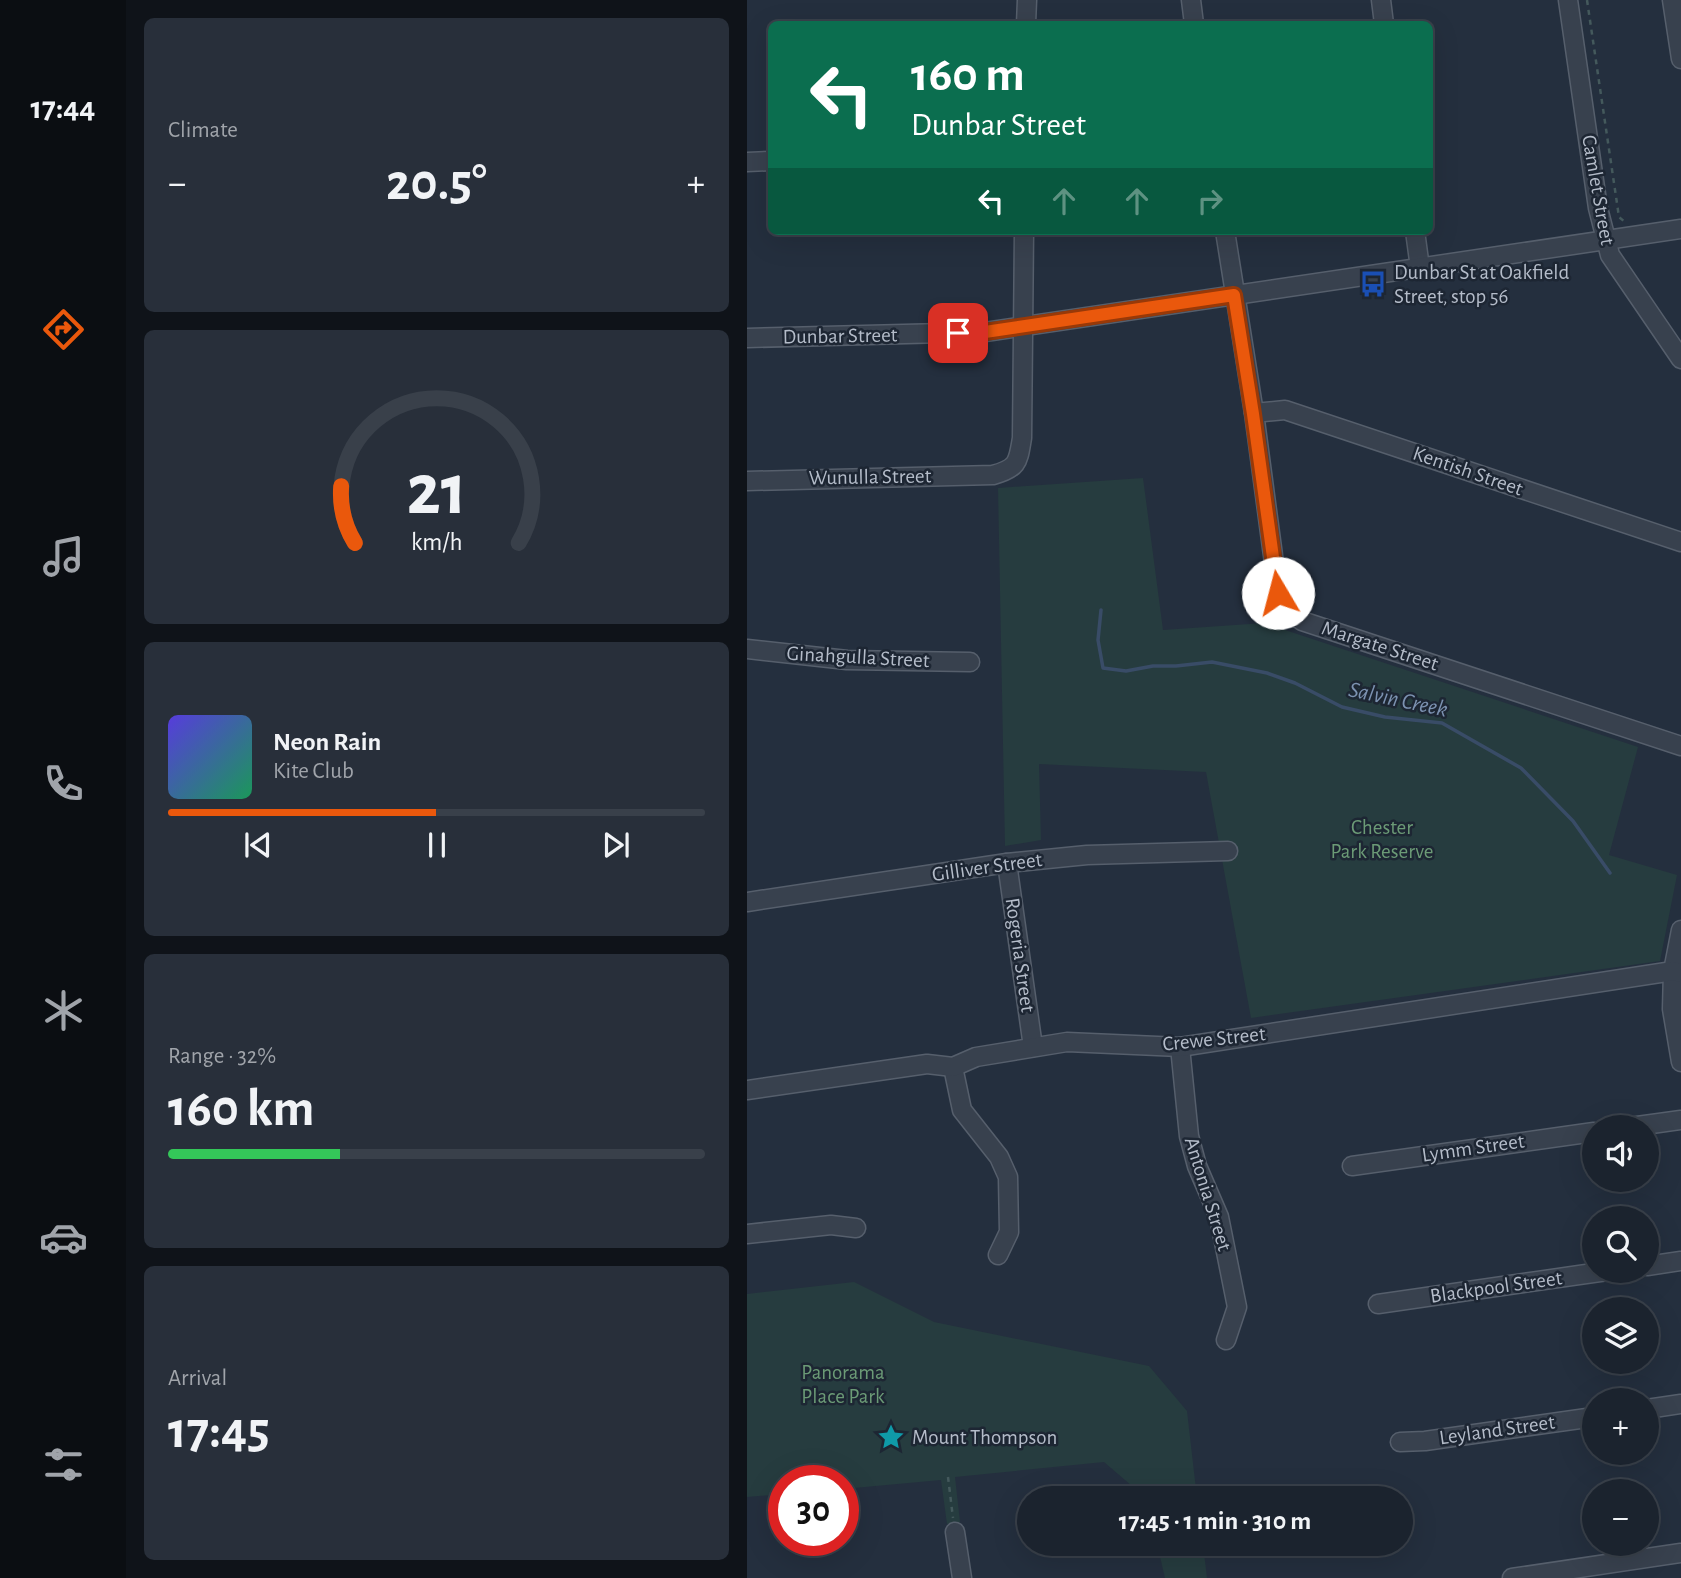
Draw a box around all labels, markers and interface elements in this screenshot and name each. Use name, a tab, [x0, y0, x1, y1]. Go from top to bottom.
icon: left	[796, 49, 887, 140]
text: 160 m	[911, 51, 1025, 100]
text: 17:44	[31, 92, 95, 124]
text: Dunbar Street	[911, 109, 1086, 141]
text: Climate	[168, 119, 238, 142]
street label: Camlet Street	[1578, 133, 1618, 247]
text: 20.5°	[386, 157, 487, 209]
text: −	[168, 165, 186, 203]
text: +	[687, 165, 705, 203]
icon: left	[972, 182, 1010, 220]
icon: ahead	[1045, 182, 1083, 220]
icon: ahead	[1118, 182, 1156, 220]
icon: right	[1191, 182, 1229, 220]
place label: Dunbar St at Oakfield Street, stop 56	[1394, 262, 1570, 307]
bus stop icon: Dunbar St at Oakfield Street, stop 56	[1358, 269, 1388, 299]
pin	[928, 303, 988, 363]
icon: directions	[39, 305, 88, 354]
icon: arrive	[939, 314, 977, 352]
street label: Dunbar Street	[782, 324, 898, 348]
street label: Kentish Street	[1410, 442, 1526, 500]
text: 21	[406, 455, 467, 528]
street label: Wunulla Street	[808, 465, 932, 489]
text: km/h	[411, 530, 462, 555]
icon: music	[39, 532, 88, 581]
position arrow	[1241, 556, 1315, 630]
street label: Margate Street	[1319, 617, 1441, 675]
street label: Ginahgulla Street	[786, 643, 930, 671]
water label: Salvin Creek	[1346, 678, 1450, 722]
text: Neon Rain	[273, 729, 381, 755]
icon: phone	[39, 759, 88, 808]
text: Kite Club	[273, 760, 354, 783]
park label: Chester Park Reserve	[1330, 817, 1434, 862]
icon: previous	[239, 826, 277, 864]
icon: pause	[418, 826, 456, 864]
icon: next	[597, 826, 635, 864]
street label: Gilliver Street	[931, 849, 1044, 885]
street label: Rogeria Street	[1002, 896, 1038, 1014]
icon: climate	[39, 986, 88, 1035]
street label: Crewe Street	[1161, 1023, 1267, 1055]
text: Range · 32%	[168, 1045, 276, 1068]
text: 160 km	[168, 1083, 314, 1135]
map controls	[1582, 1115, 1659, 1556]
button: sound	[1582, 1115, 1659, 1192]
street label: Lymm Street	[1420, 1130, 1526, 1166]
street label: Antonia Street	[1181, 1135, 1235, 1254]
button: search	[1582, 1206, 1659, 1283]
icon: car	[39, 1213, 88, 1262]
street label: Blackpool Street	[1429, 1267, 1564, 1307]
button: layers	[1582, 1297, 1659, 1374]
park label: Panorama Place Park	[801, 1362, 885, 1407]
text: Arrival	[168, 1367, 227, 1390]
button: +	[1582, 1388, 1659, 1465]
text: 17:45	[168, 1405, 270, 1457]
street label: Leyland Street	[1438, 1411, 1556, 1448]
place icon: Mount Thompson	[876, 1422, 906, 1452]
place label: Mount Thompson	[912, 1427, 1057, 1448]
icon: filters	[39, 1440, 88, 1489]
speed limit sign: 30	[768, 1465, 859, 1556]
button: −	[1582, 1479, 1659, 1556]
text: 17:45 · 1 min · 310 m	[1119, 1508, 1311, 1534]

